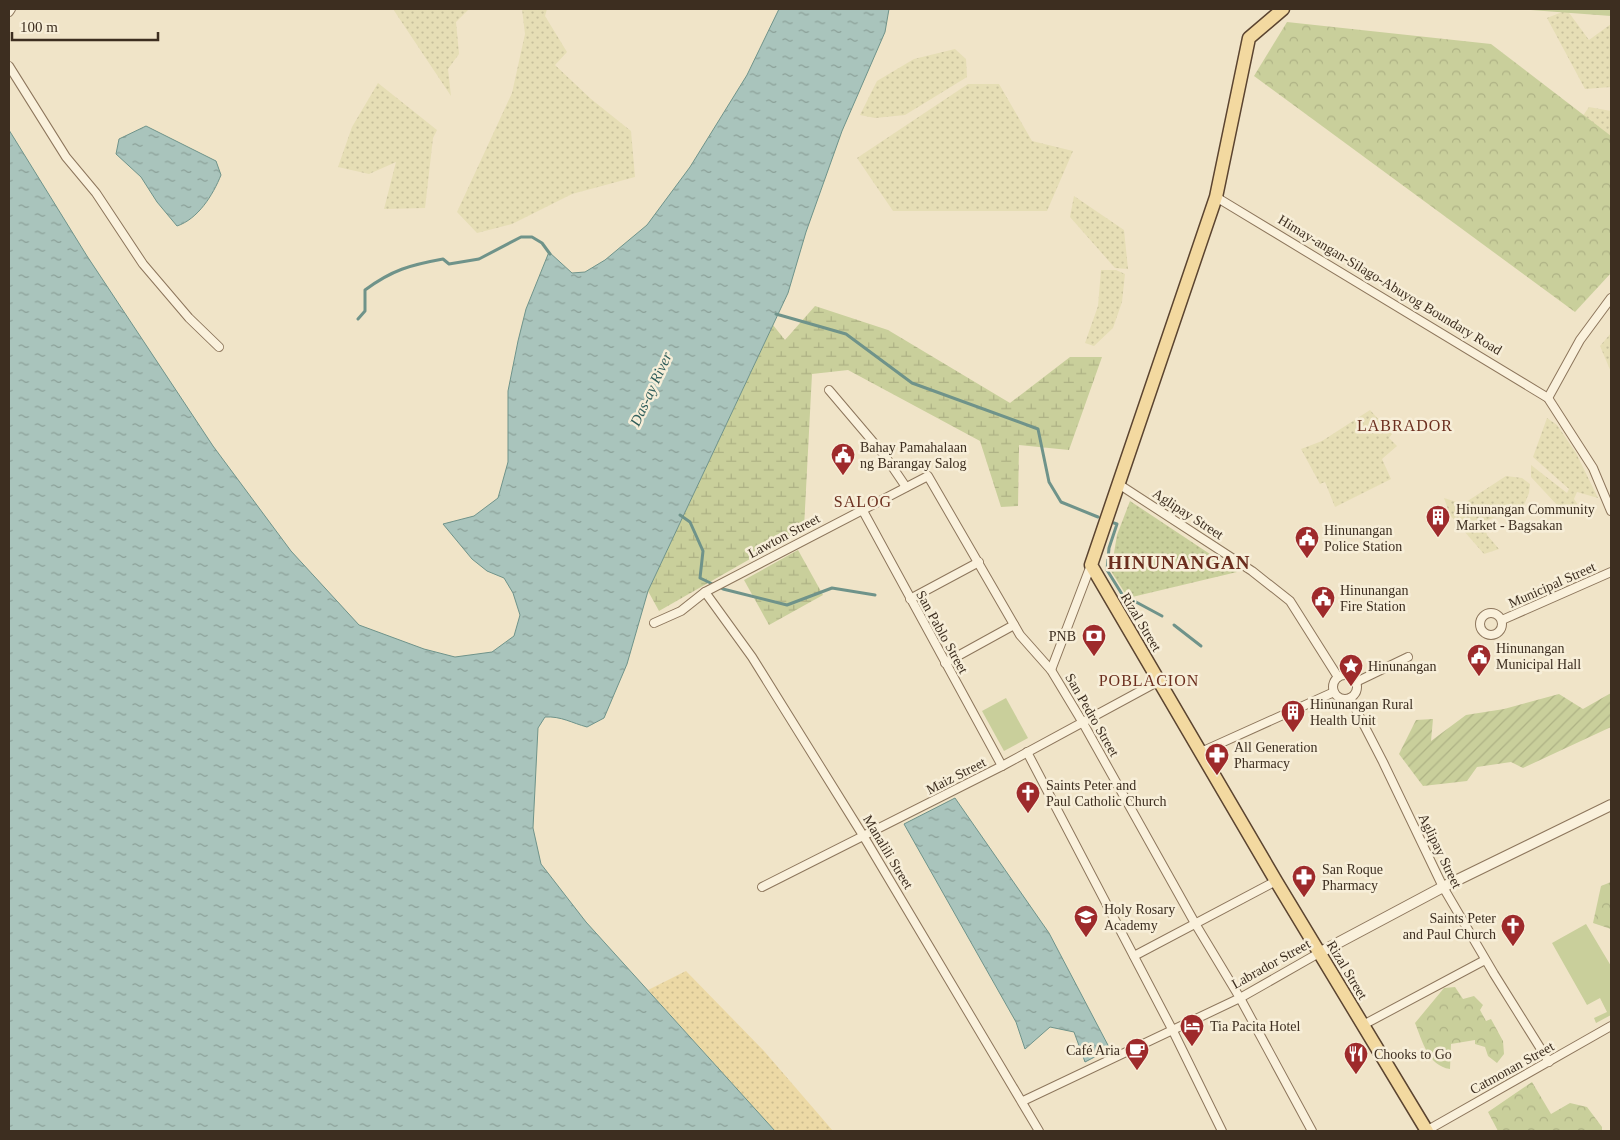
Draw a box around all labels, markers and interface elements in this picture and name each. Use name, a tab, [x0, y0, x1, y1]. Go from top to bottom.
scale bar	[12, 10, 159, 42]
text: 100 m	[20, 19, 58, 35]
street label: Himay-angan-Silago-Abuyog Boundary Road	[1275, 212, 1505, 358]
water label: Das-ay River	[627, 349, 675, 429]
district label: LABRADOR	[1357, 417, 1453, 434]
place label: Bahay Pamahalaan ng Barangay Salog	[860, 440, 967, 471]
public building icon: Bahay Pamahalaan ng Barangay Salog	[830, 442, 856, 476]
street label: Aglipay Street	[1150, 486, 1226, 542]
district label: SALOG	[834, 493, 892, 510]
place label: Hinunangan Community Market - Bagsakan	[1456, 502, 1595, 533]
building icon: Hinunangan Community Market - Bagsakan	[1425, 504, 1451, 538]
street label: Lawton Street	[746, 511, 822, 561]
place label: Hinunangan Police Station	[1324, 523, 1402, 554]
public building icon: Hinunangan Police Station	[1294, 525, 1320, 559]
district label: HINUNANGAN	[1108, 552, 1251, 573]
street label: Municipal Street	[1506, 559, 1598, 611]
place label: Hinunangan Fire Station	[1340, 583, 1408, 614]
public building icon: Hinunangan Fire Station	[1310, 585, 1336, 619]
street label: San Pablo Street	[913, 588, 971, 676]
street label: Rizal Street	[1118, 590, 1164, 654]
bank icon: PNB	[1081, 623, 1107, 657]
place label: PNB	[1049, 629, 1076, 644]
place label: Hinunangan Municipal Hall	[1496, 641, 1581, 672]
public building icon: Hinunangan Municipal Hall	[1466, 643, 1492, 677]
place icon: Hinunangan	[1338, 653, 1364, 687]
place label: Hinunangan	[1368, 659, 1436, 674]
street label: San Pedro Street	[1062, 671, 1122, 759]
district label: POBLACION	[1099, 672, 1199, 689]
place label: Hinunangan Rural Health Unit	[1310, 697, 1413, 728]
building icon: Hinunangan Rural Health Unit	[1280, 699, 1306, 733]
place label: All Generation Pharmacy	[1234, 740, 1318, 771]
pharmacy icon: All Generation Pharmacy	[1204, 742, 1230, 776]
street label: Maiz Street	[924, 755, 988, 797]
place label: Saints Peter and Paul Catholic Church	[1046, 778, 1167, 809]
church icon: Saints Peter and Paul Catholic Church	[1015, 780, 1041, 814]
street label: Aglipay Street	[1415, 811, 1465, 891]
street label: Manalili Street	[860, 812, 916, 892]
place label: San Roque Pharmacy	[1322, 862, 1383, 893]
pharmacy icon: San Roque Pharmacy	[1291, 864, 1317, 898]
place label: Holy Rosary Academy	[1104, 902, 1175, 933]
school or university icon: Holy Rosary Academy	[1073, 904, 1099, 938]
place label: Saints Peter and Paul Church	[1403, 911, 1496, 942]
church icon: Saints Peter and Paul Church	[1500, 913, 1526, 947]
street label: Labrador Street	[1229, 936, 1313, 992]
street label: Rizal Street	[1324, 938, 1370, 1002]
hotel icon: Tia Pacita Hotel	[1179, 1013, 1205, 1047]
place label: Tia Pacita Hotel	[1210, 1019, 1301, 1034]
cafe icon: Café Aria	[1124, 1037, 1150, 1071]
street label: Catmonan Street	[1467, 1039, 1557, 1097]
restaurant icon: Chooks to Go	[1343, 1041, 1369, 1075]
place label: Café Aria	[1066, 1043, 1121, 1058]
place label: Chooks to Go	[1374, 1047, 1452, 1062]

